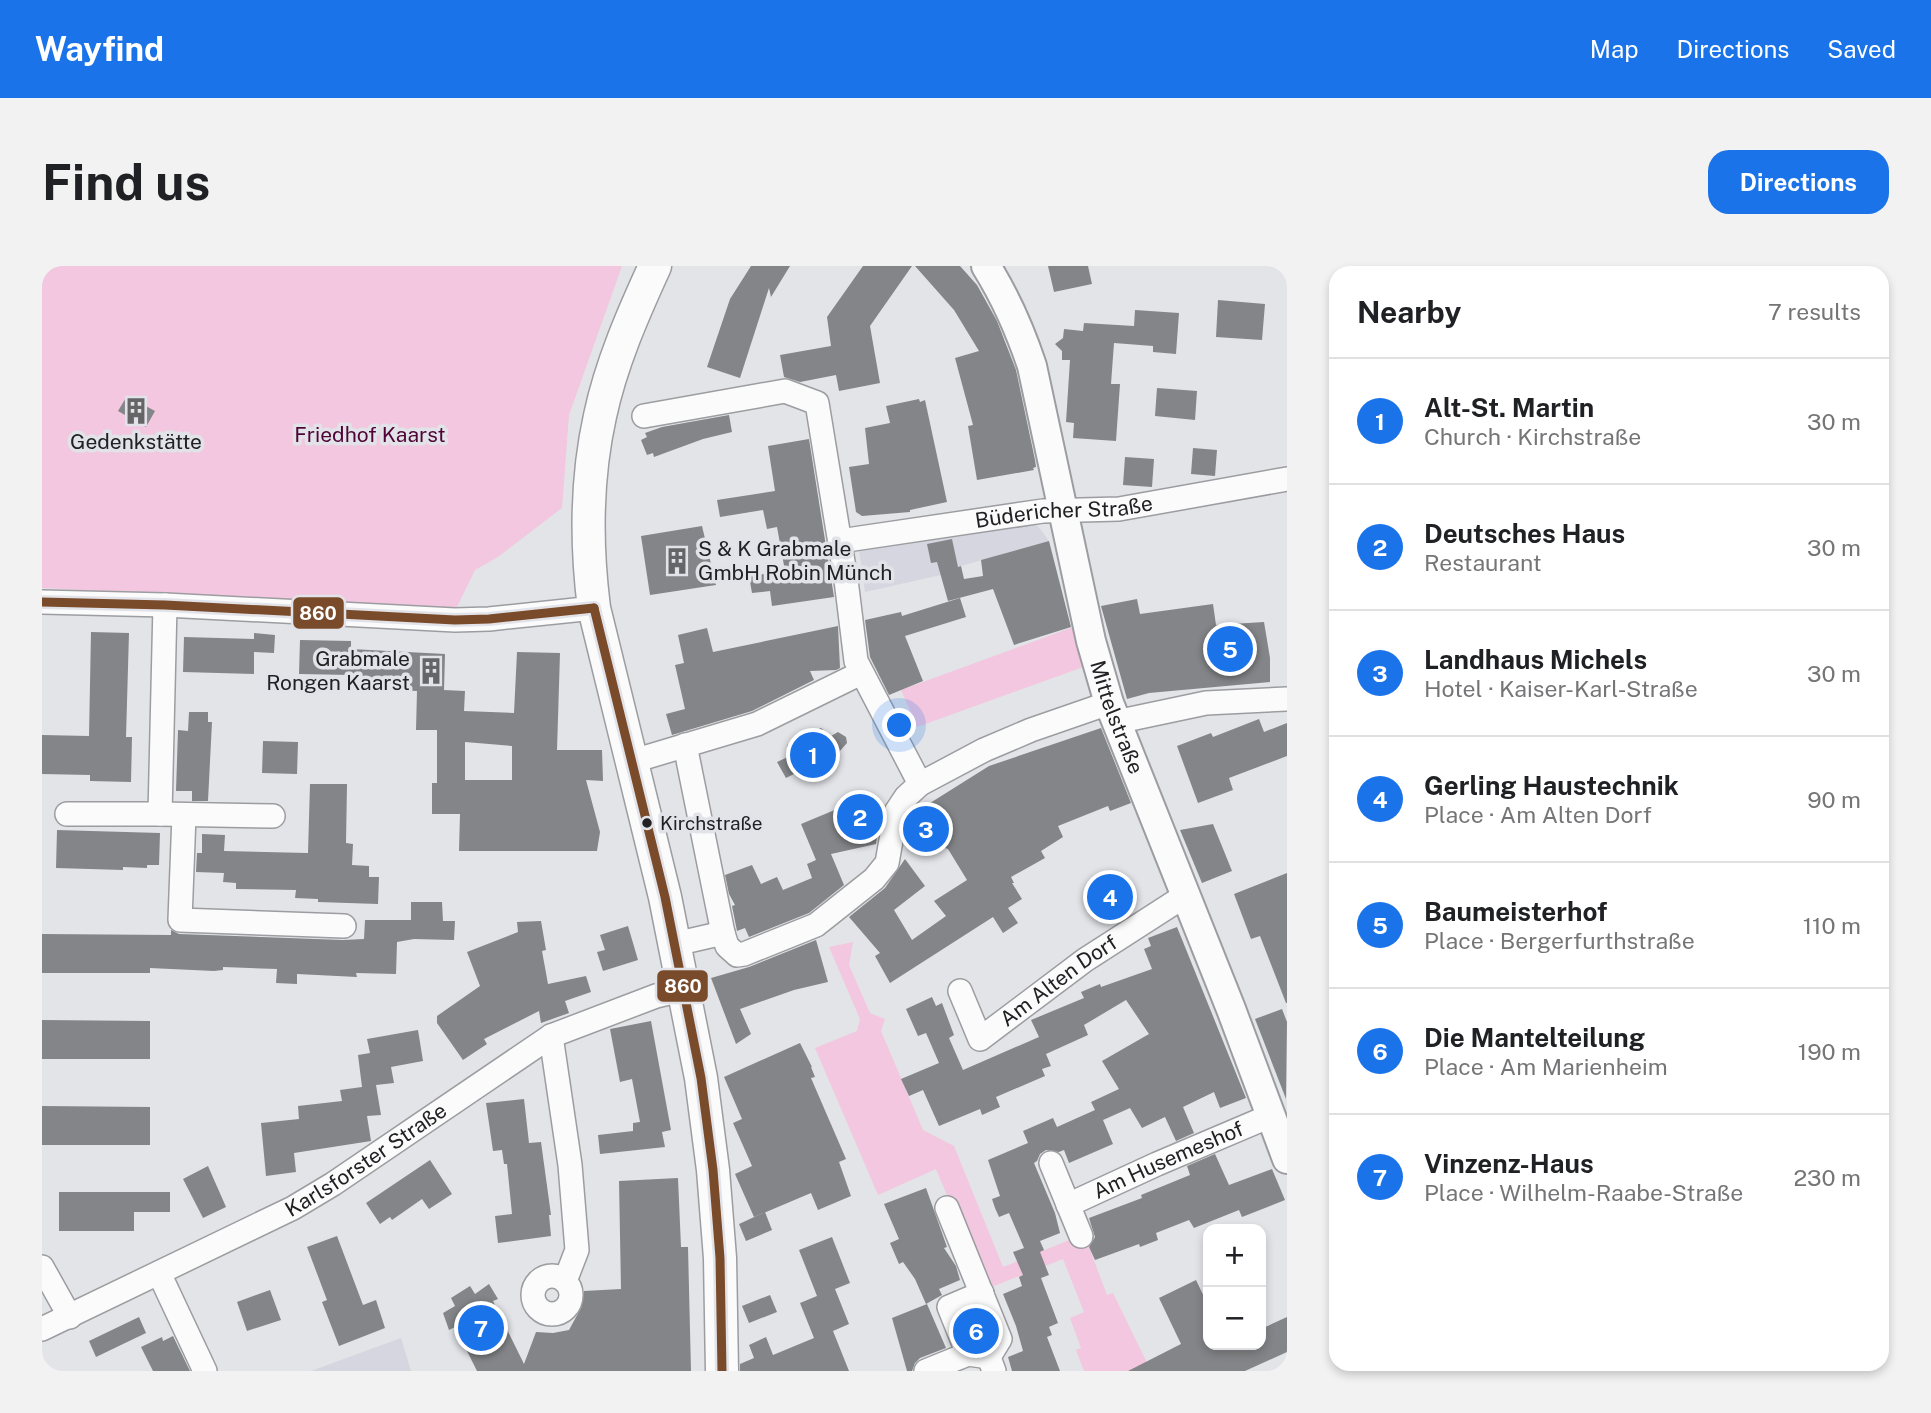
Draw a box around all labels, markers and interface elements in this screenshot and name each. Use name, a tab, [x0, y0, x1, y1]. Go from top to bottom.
text: Wayfind	[35, 30, 164, 68]
text: Map	[1590, 35, 1639, 63]
text: Directions	[1677, 35, 1789, 63]
text: Saved	[1827, 35, 1896, 63]
button: Directions	[1708, 150, 1889, 214]
text: Find us	[42, 153, 210, 211]
text: Nearby	[1357, 294, 1461, 330]
text: 7 results	[1768, 298, 1861, 325]
text: Alt-St. Martin	[1424, 392, 1594, 423]
building icon: Gedenkstätte	[121, 396, 151, 426]
text: 1	[1375, 408, 1385, 435]
text: 30 m	[1807, 408, 1861, 435]
park label: Friedhof Kaarst	[294, 422, 446, 447]
text: Church · Kirchstraße	[1424, 423, 1641, 450]
place label: Gedenkstätte	[70, 429, 202, 454]
street label: Büdericher Straße	[973, 490, 1155, 533]
text: Deutsches Haus	[1424, 518, 1625, 549]
text: 2	[1373, 534, 1387, 561]
text: 30 m	[1807, 534, 1861, 561]
place label: S & K Grabmale GmbH Robin Münch	[698, 536, 892, 585]
building icon: S & K Grabmale GmbH Robin Münch	[662, 546, 692, 576]
text: Restaurant	[1424, 549, 1542, 576]
line badge: 860	[292, 596, 345, 630]
text: 860	[299, 602, 337, 624]
pin: 5	[1207, 623, 1253, 675]
text: Landhaus Michels	[1424, 644, 1647, 675]
place label: Grabmale Rongen Kaarst	[266, 646, 410, 695]
building icon: Grabmale Rongen Kaarst	[416, 656, 446, 686]
street label: Mittelstraße	[1085, 657, 1149, 778]
text: 3	[1372, 660, 1388, 687]
text: 30 m	[1807, 660, 1861, 687]
text: Hotel · Kaiser-Karl-Straße	[1424, 675, 1698, 702]
your location	[882, 708, 916, 742]
pin: 1	[790, 729, 836, 781]
text: Gerling Haustechnik	[1424, 770, 1679, 801]
text: 4	[1372, 786, 1388, 813]
text: 90 m	[1807, 786, 1861, 813]
pin: 2	[837, 791, 883, 843]
text: Place · Am Alten Dorf	[1424, 801, 1652, 828]
pin: 3	[903, 803, 949, 855]
place label: Kirchstraße	[660, 812, 762, 834]
marker: Kirchstraße	[640, 816, 654, 830]
pin: 4	[1087, 871, 1133, 923]
text: Baumeisterhof	[1424, 896, 1607, 927]
text: 5	[1372, 912, 1388, 939]
text: 110 m	[1803, 912, 1861, 939]
text: Place · Bergerfurthstraße	[1424, 927, 1695, 954]
street label: Am Alten Dorf	[995, 930, 1122, 1031]
line badge: 860	[656, 969, 709, 1003]
text: 860	[664, 975, 702, 997]
text: Die Mantelteilung	[1424, 1022, 1645, 1053]
text: 6	[1372, 1038, 1388, 1065]
text: 190 m	[1798, 1038, 1861, 1065]
text: Place · Am Marienheim	[1424, 1053, 1668, 1080]
street label: Karlsforster Straße	[281, 1098, 451, 1222]
street label: Am Husemeshof	[1089, 1116, 1247, 1204]
text: Vinzenz-Haus	[1424, 1148, 1594, 1179]
text: 7	[1373, 1164, 1387, 1191]
text: 230 m	[1793, 1164, 1861, 1191]
text: Place · Wilhelm-Raabe-Straße	[1424, 1179, 1743, 1206]
map controls	[1203, 1224, 1266, 1350]
button: +	[1203, 1224, 1266, 1287]
button: −	[1203, 1287, 1266, 1350]
pin: 7	[458, 1302, 504, 1354]
pin: 6	[953, 1305, 999, 1357]

